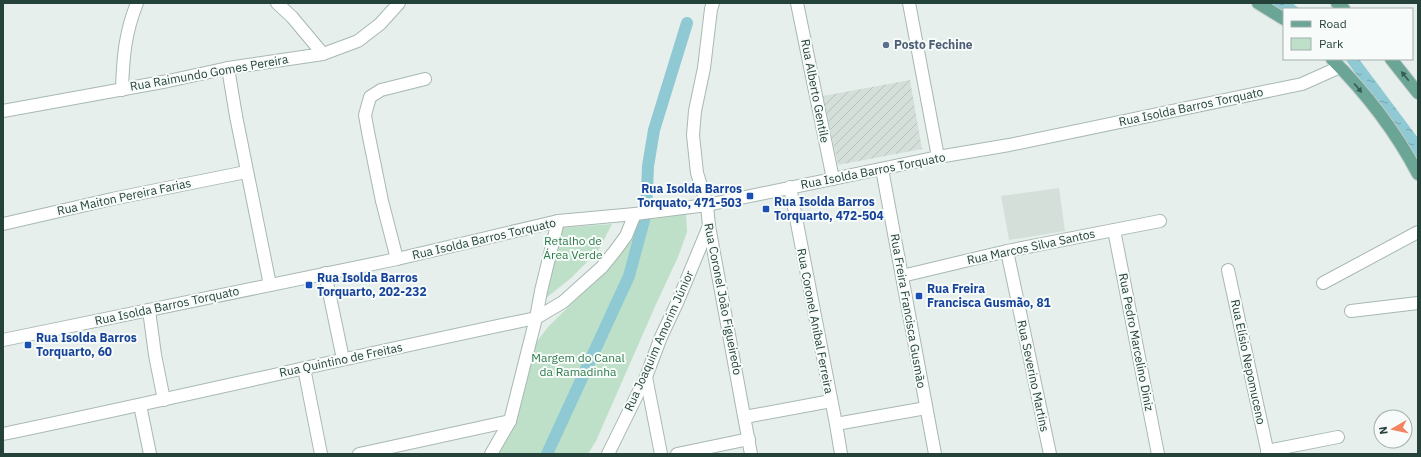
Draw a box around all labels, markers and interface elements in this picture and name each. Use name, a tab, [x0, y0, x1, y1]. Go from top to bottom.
legend	[1283, 8, 1413, 60]
text: Road	[1319, 16, 1347, 31]
text: Park	[1319, 36, 1344, 51]
place label: Posto Fechine	[894, 37, 973, 52]
street label: Rua Alberto Gentile	[798, 38, 833, 144]
marker: Posto Fechine	[881, 40, 891, 50]
street label: Rua Raimundo Gomes Pereira	[129, 51, 290, 94]
one-way arrow	[1401, 70, 1410, 81]
one-way arrow	[1354, 83, 1363, 94]
street label: Rua Isolda Barros Torquato	[1117, 84, 1265, 129]
street label: Rua Isolda Barros Torquato	[799, 149, 947, 192]
street label: Rua Maiton Pereira Farias	[55, 175, 193, 218]
place label: Rua Isolda Barros Torquato, 471-503	[637, 181, 742, 210]
marker: Rua Isolda Barros Torquato, 471-503	[745, 191, 755, 201]
place label: Rua Isolda Barros Torquarto, 472-504	[774, 194, 884, 223]
marker: Rua Isolda Barros Torquarto, 472-504	[761, 204, 771, 214]
street label: Rua Isolda Barros Torquato	[411, 215, 558, 262]
street label: Rua Coronel João Figueiredo	[701, 222, 746, 376]
street label: Rua Marcos Silva Santos	[965, 226, 1097, 267]
park label: Retalho de Área Verde	[543, 233, 603, 262]
street label: Rua Freira Francisca Gusmão	[888, 233, 930, 390]
street label: Rua Coronel Aníbal Ferreira	[794, 247, 837, 395]
street label: Rua Joaquim Amorim Júnior	[621, 268, 697, 414]
place label: Rua Isolda Barros Torquarto, 202-232	[317, 270, 427, 299]
street label: Rua Pedro Marcelino Diniz	[1116, 272, 1157, 413]
marker: Rua Isolda Barros Torquarto, 202-232	[304, 280, 314, 290]
place label: Rua Freira Francisca Gusmão, 81	[927, 281, 1051, 310]
street label: Rua Isolda Barros Torquato	[93, 283, 241, 328]
marker: Rua Freira Francisca Gusmão, 81	[914, 291, 924, 301]
street label: Rua Elísio Nepomuceno	[1228, 298, 1269, 426]
street label: Rua Severino Martins	[1014, 319, 1053, 433]
place label: Rua Isolda Barros Torquarto, 60	[36, 330, 137, 359]
street label: Rua Quintino de Freitas	[278, 339, 404, 380]
marker: Rua Isolda Barros Torquarto, 60	[23, 340, 33, 350]
park label: Margem do Canal da Ramadinha	[531, 350, 625, 379]
north arrow	[1373, 409, 1413, 449]
text: N	[1376, 426, 1391, 436]

